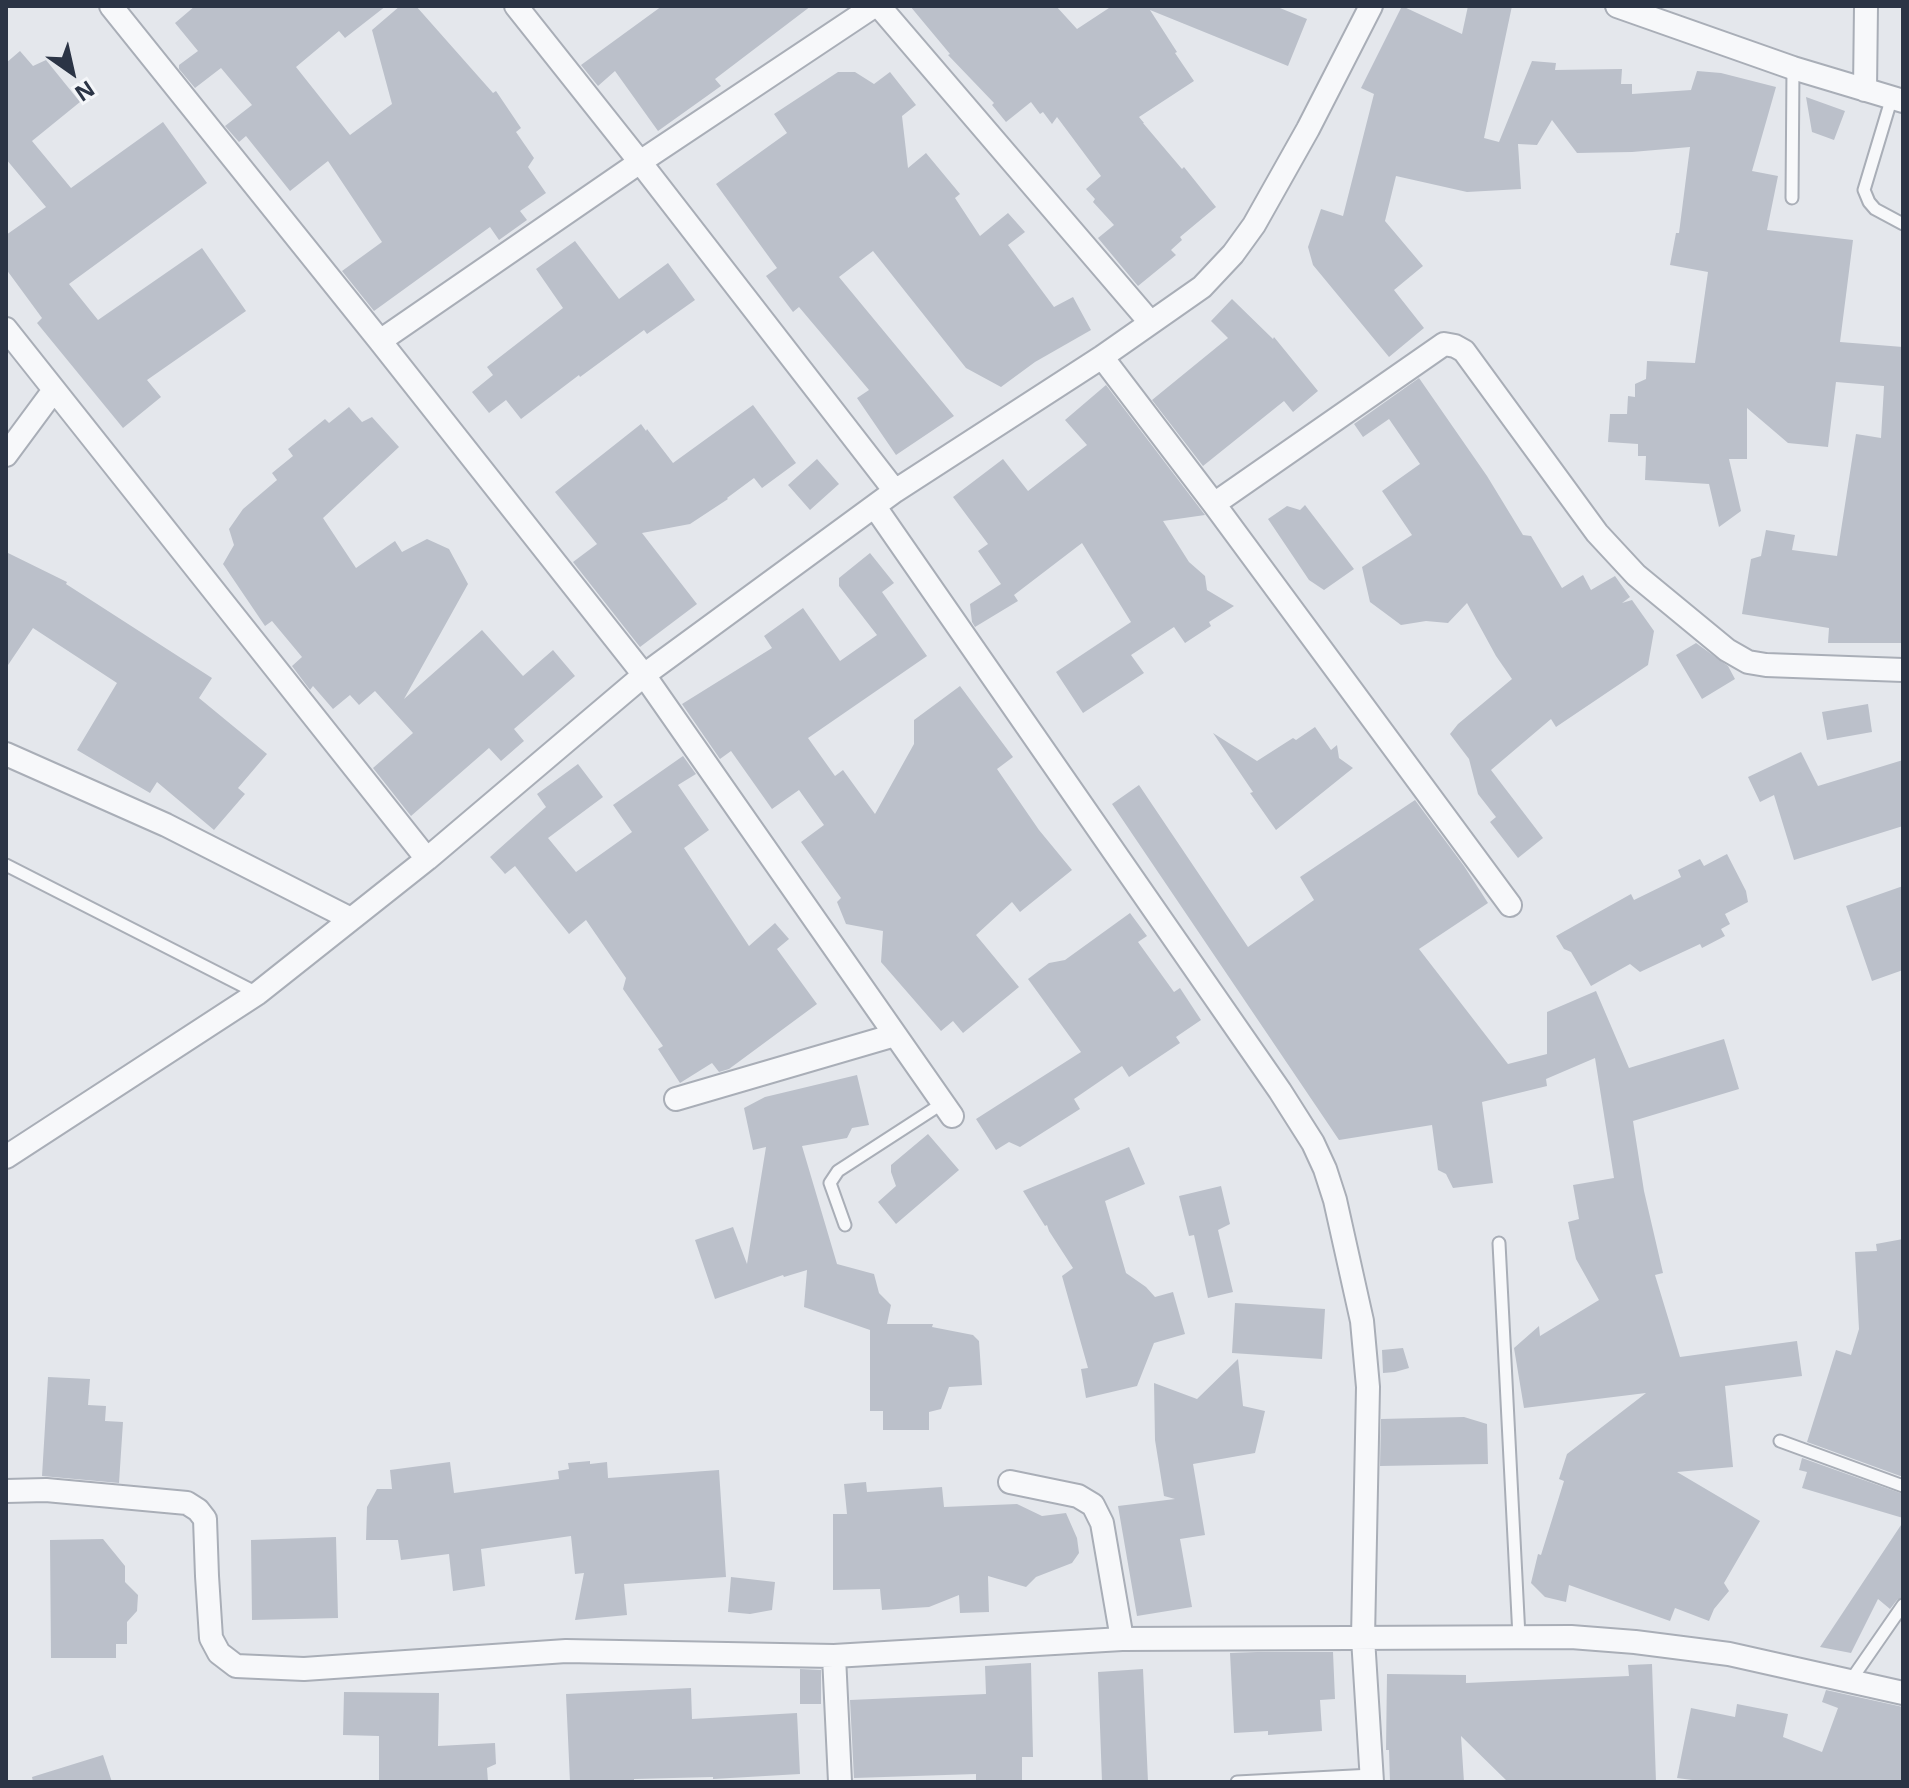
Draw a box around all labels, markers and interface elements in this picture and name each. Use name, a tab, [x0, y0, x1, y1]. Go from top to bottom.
north arrow	[32, 32, 112, 112]
text: N	[70, 74, 101, 109]

